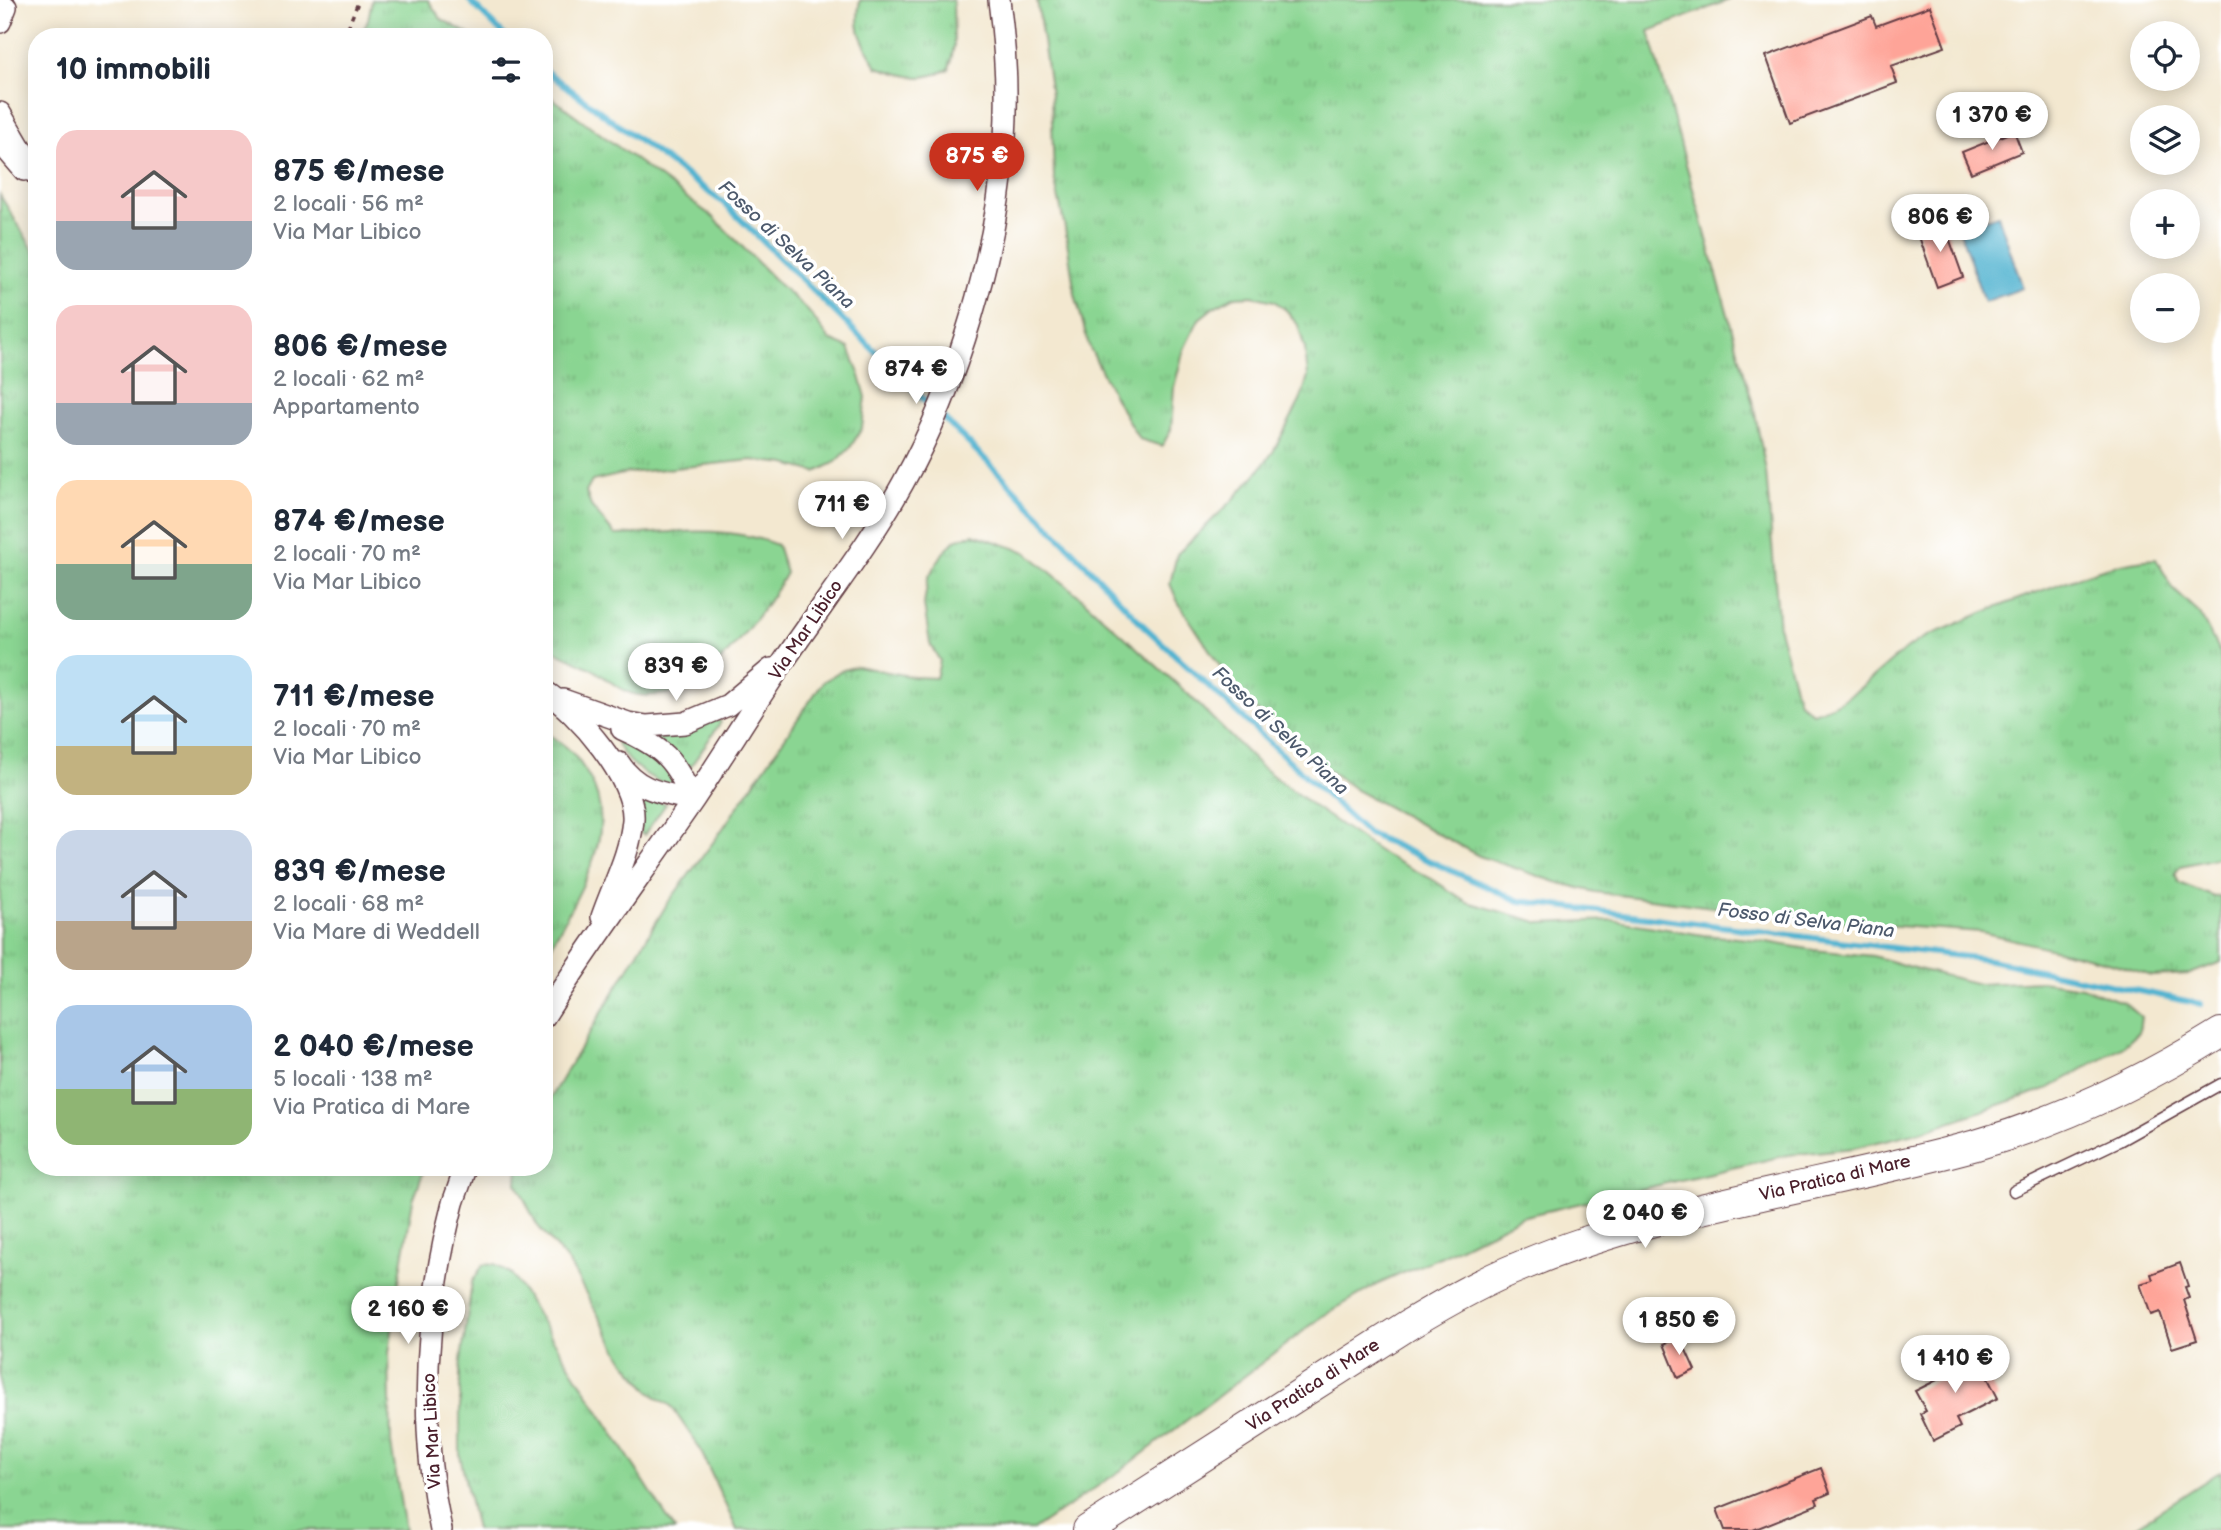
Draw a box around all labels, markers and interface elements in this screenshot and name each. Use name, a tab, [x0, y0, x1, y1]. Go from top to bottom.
map controls	[2130, 21, 2200, 343]
button: locate	[2130, 21, 2200, 91]
icon: filters	[487, 51, 525, 89]
text: 10 immobili	[56, 52, 211, 88]
pin: 1 370 €	[1927, 92, 2057, 152]
text: 1 370 €	[1952, 101, 2032, 129]
button: layers	[2130, 105, 2200, 175]
pin: 875 €	[928, 134, 1026, 193]
text: 875 €	[945, 142, 1009, 170]
text: 875 €/mese	[273, 154, 445, 190]
icon: home	[112, 158, 196, 242]
water label: Fosso di Selva Piana	[713, 176, 859, 314]
button: +	[2130, 189, 2200, 259]
text: 2 locali · 56 m²	[273, 190, 424, 218]
pin: 806 €	[1891, 194, 1989, 254]
text: 806 €	[1907, 203, 1973, 231]
text: Via Mar Libico	[273, 218, 421, 246]
button: −	[2130, 273, 2200, 343]
text: 806 €/mese	[273, 329, 448, 365]
icon: home	[112, 333, 196, 417]
pin: 874 €	[867, 346, 965, 406]
text: 874 €	[884, 355, 948, 383]
text: 2 locali · 62 m²	[273, 365, 424, 393]
text: Appartamento	[273, 393, 420, 421]
pin: 711 €	[793, 482, 891, 541]
text: 711 €	[814, 490, 870, 518]
text: 874 €/mese	[273, 504, 445, 540]
icon: home	[112, 508, 196, 592]
text: 2 locali · 70 m²	[273, 540, 421, 568]
text: Via Mar Libico	[273, 568, 421, 596]
street label: Via Mar Libico	[765, 576, 847, 684]
pin: 839 €	[627, 644, 725, 703]
text: 839 €	[644, 652, 708, 680]
water label: Fosso di Selva Piana	[1207, 662, 1353, 800]
text: 711 €/mese	[273, 679, 434, 715]
icon: home	[112, 683, 196, 767]
text: 2 locali · 70 m²	[273, 715, 421, 743]
text: Via Mar Libico	[273, 743, 421, 771]
text: 839 €/mese	[273, 854, 446, 890]
icon: home	[112, 858, 196, 942]
text: 2 locali · 68 m²	[273, 890, 424, 918]
water label: Fosso di Selva Piana	[1716, 899, 1896, 943]
text: Via Mare di Weddell	[273, 918, 480, 946]
text: 2 040 €/mese	[273, 1029, 474, 1065]
icon: home	[112, 1033, 196, 1117]
text: 5 locali · 138 m²	[273, 1065, 433, 1093]
text: Via Pratica di Mare	[273, 1093, 470, 1121]
street label: Via Pratica di Mare	[1757, 1150, 1913, 1206]
pin: 2 040 €	[1580, 1190, 1710, 1250]
text: 2 040 €	[1602, 1199, 1688, 1227]
pin: 2 160 €	[343, 1286, 473, 1346]
text: 2 160 €	[367, 1295, 449, 1323]
pin: 1 850 €	[1614, 1298, 1744, 1357]
text: 1 850 €	[1639, 1306, 1719, 1334]
street label: Via Pratica di Mare	[1243, 1334, 1384, 1436]
pin: 1 410 €	[1890, 1336, 2020, 1395]
text: 1 410 €	[1917, 1344, 1993, 1372]
street label: Via Mar Libico	[418, 1372, 446, 1490]

